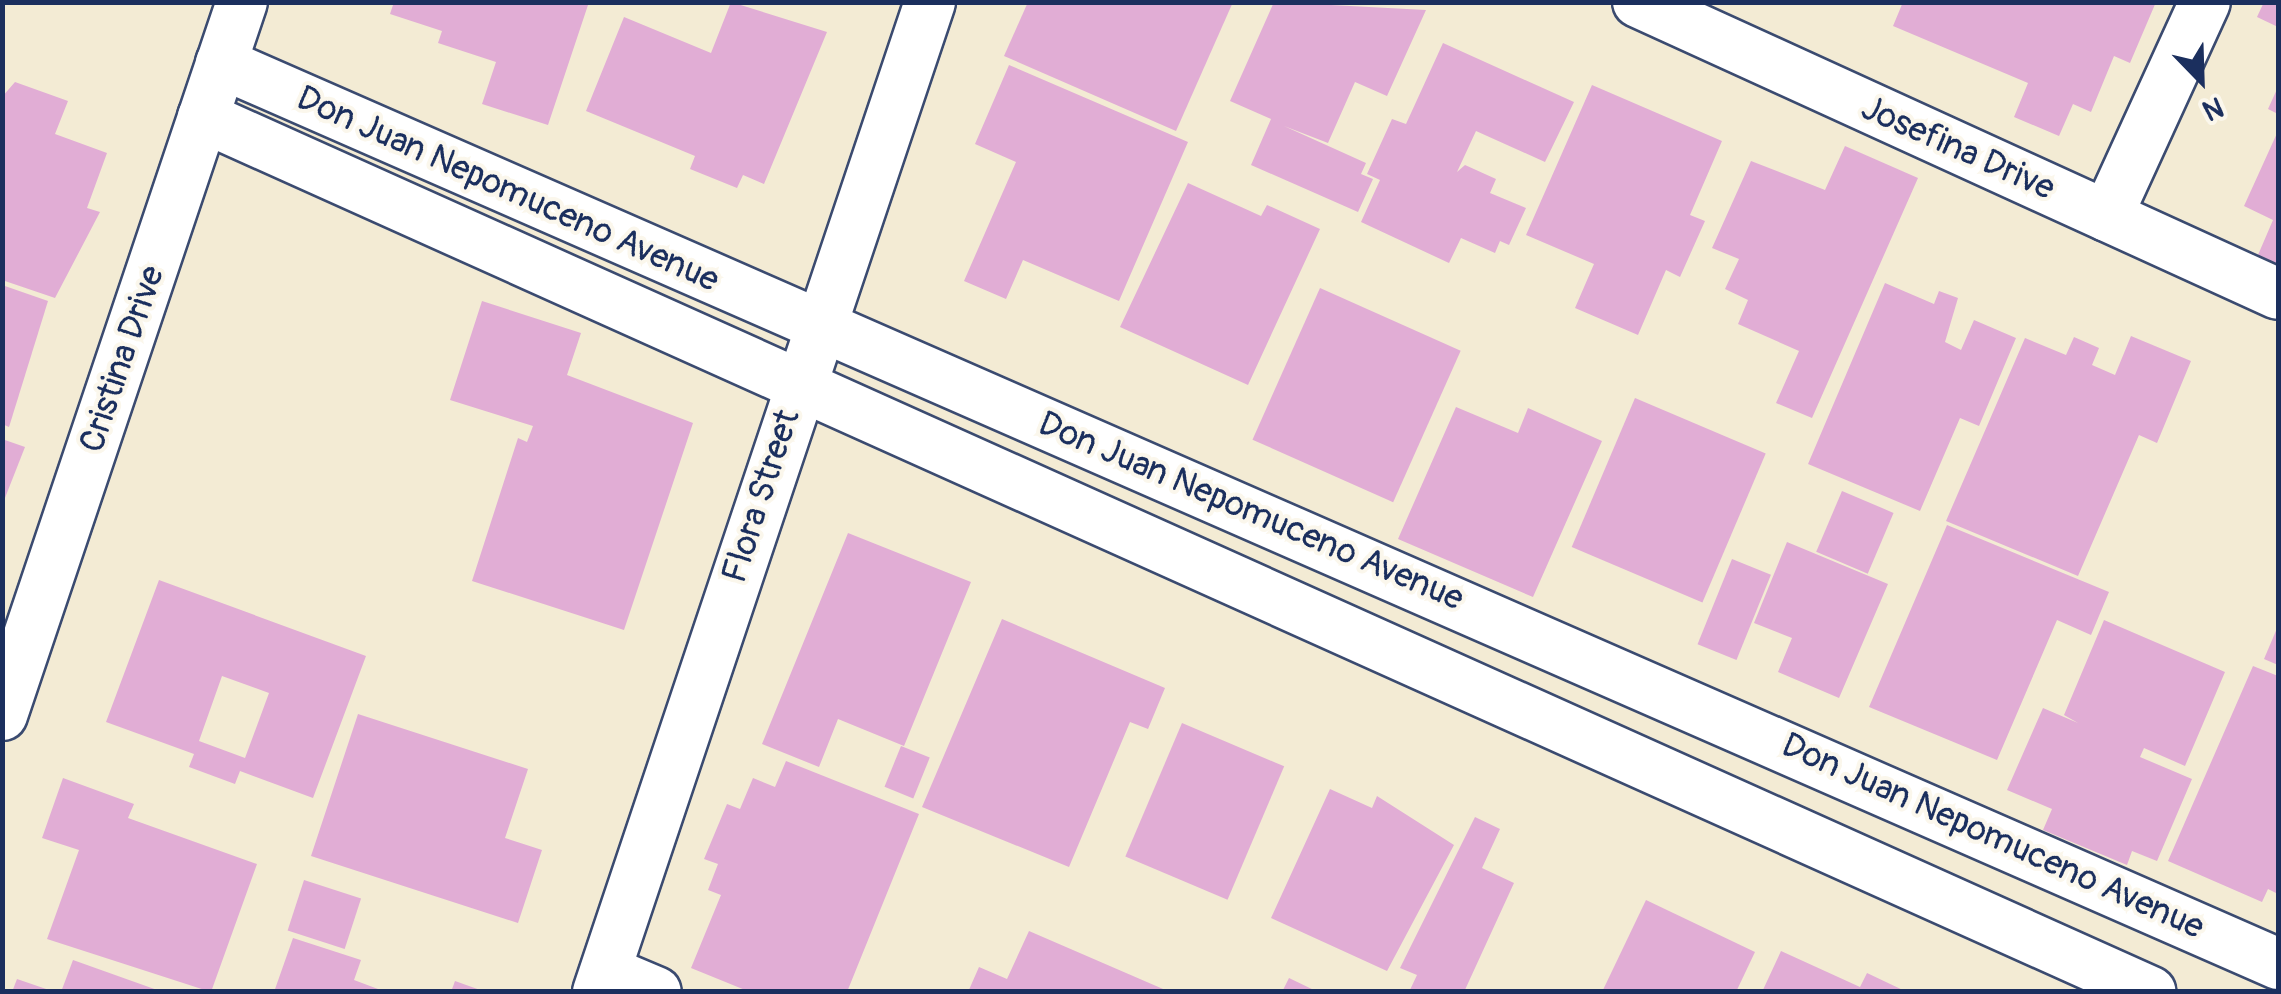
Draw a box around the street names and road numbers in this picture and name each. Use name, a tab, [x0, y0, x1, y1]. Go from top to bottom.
street label: Don Juan Nepomuceno Avenue	[290, 77, 726, 301]
street label: Josefina Drive	[1855, 87, 2061, 209]
street label: Cristina Drive	[71, 260, 173, 458]
street label: Don Juan Nepomuceno Avenue	[1032, 402, 1470, 620]
street label: Flora Street	[713, 404, 809, 588]
street label: Don Juan Nepomuceno Avenue	[1775, 724, 2211, 948]

